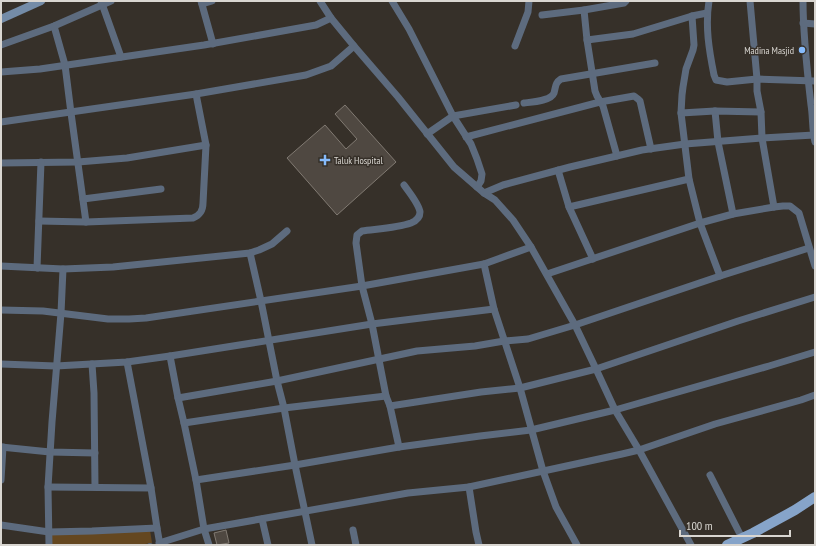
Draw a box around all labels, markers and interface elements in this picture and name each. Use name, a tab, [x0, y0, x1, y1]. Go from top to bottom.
place label: Madina Masjid	[744, 44, 794, 57]
marker: Madina Masjid	[797, 45, 807, 55]
marker: Taluk Hospital	[319, 154, 331, 166]
place label: Taluk Hospital	[334, 154, 383, 167]
scale bar	[680, 512, 790, 538]
text: 100 m	[686, 518, 713, 533]

